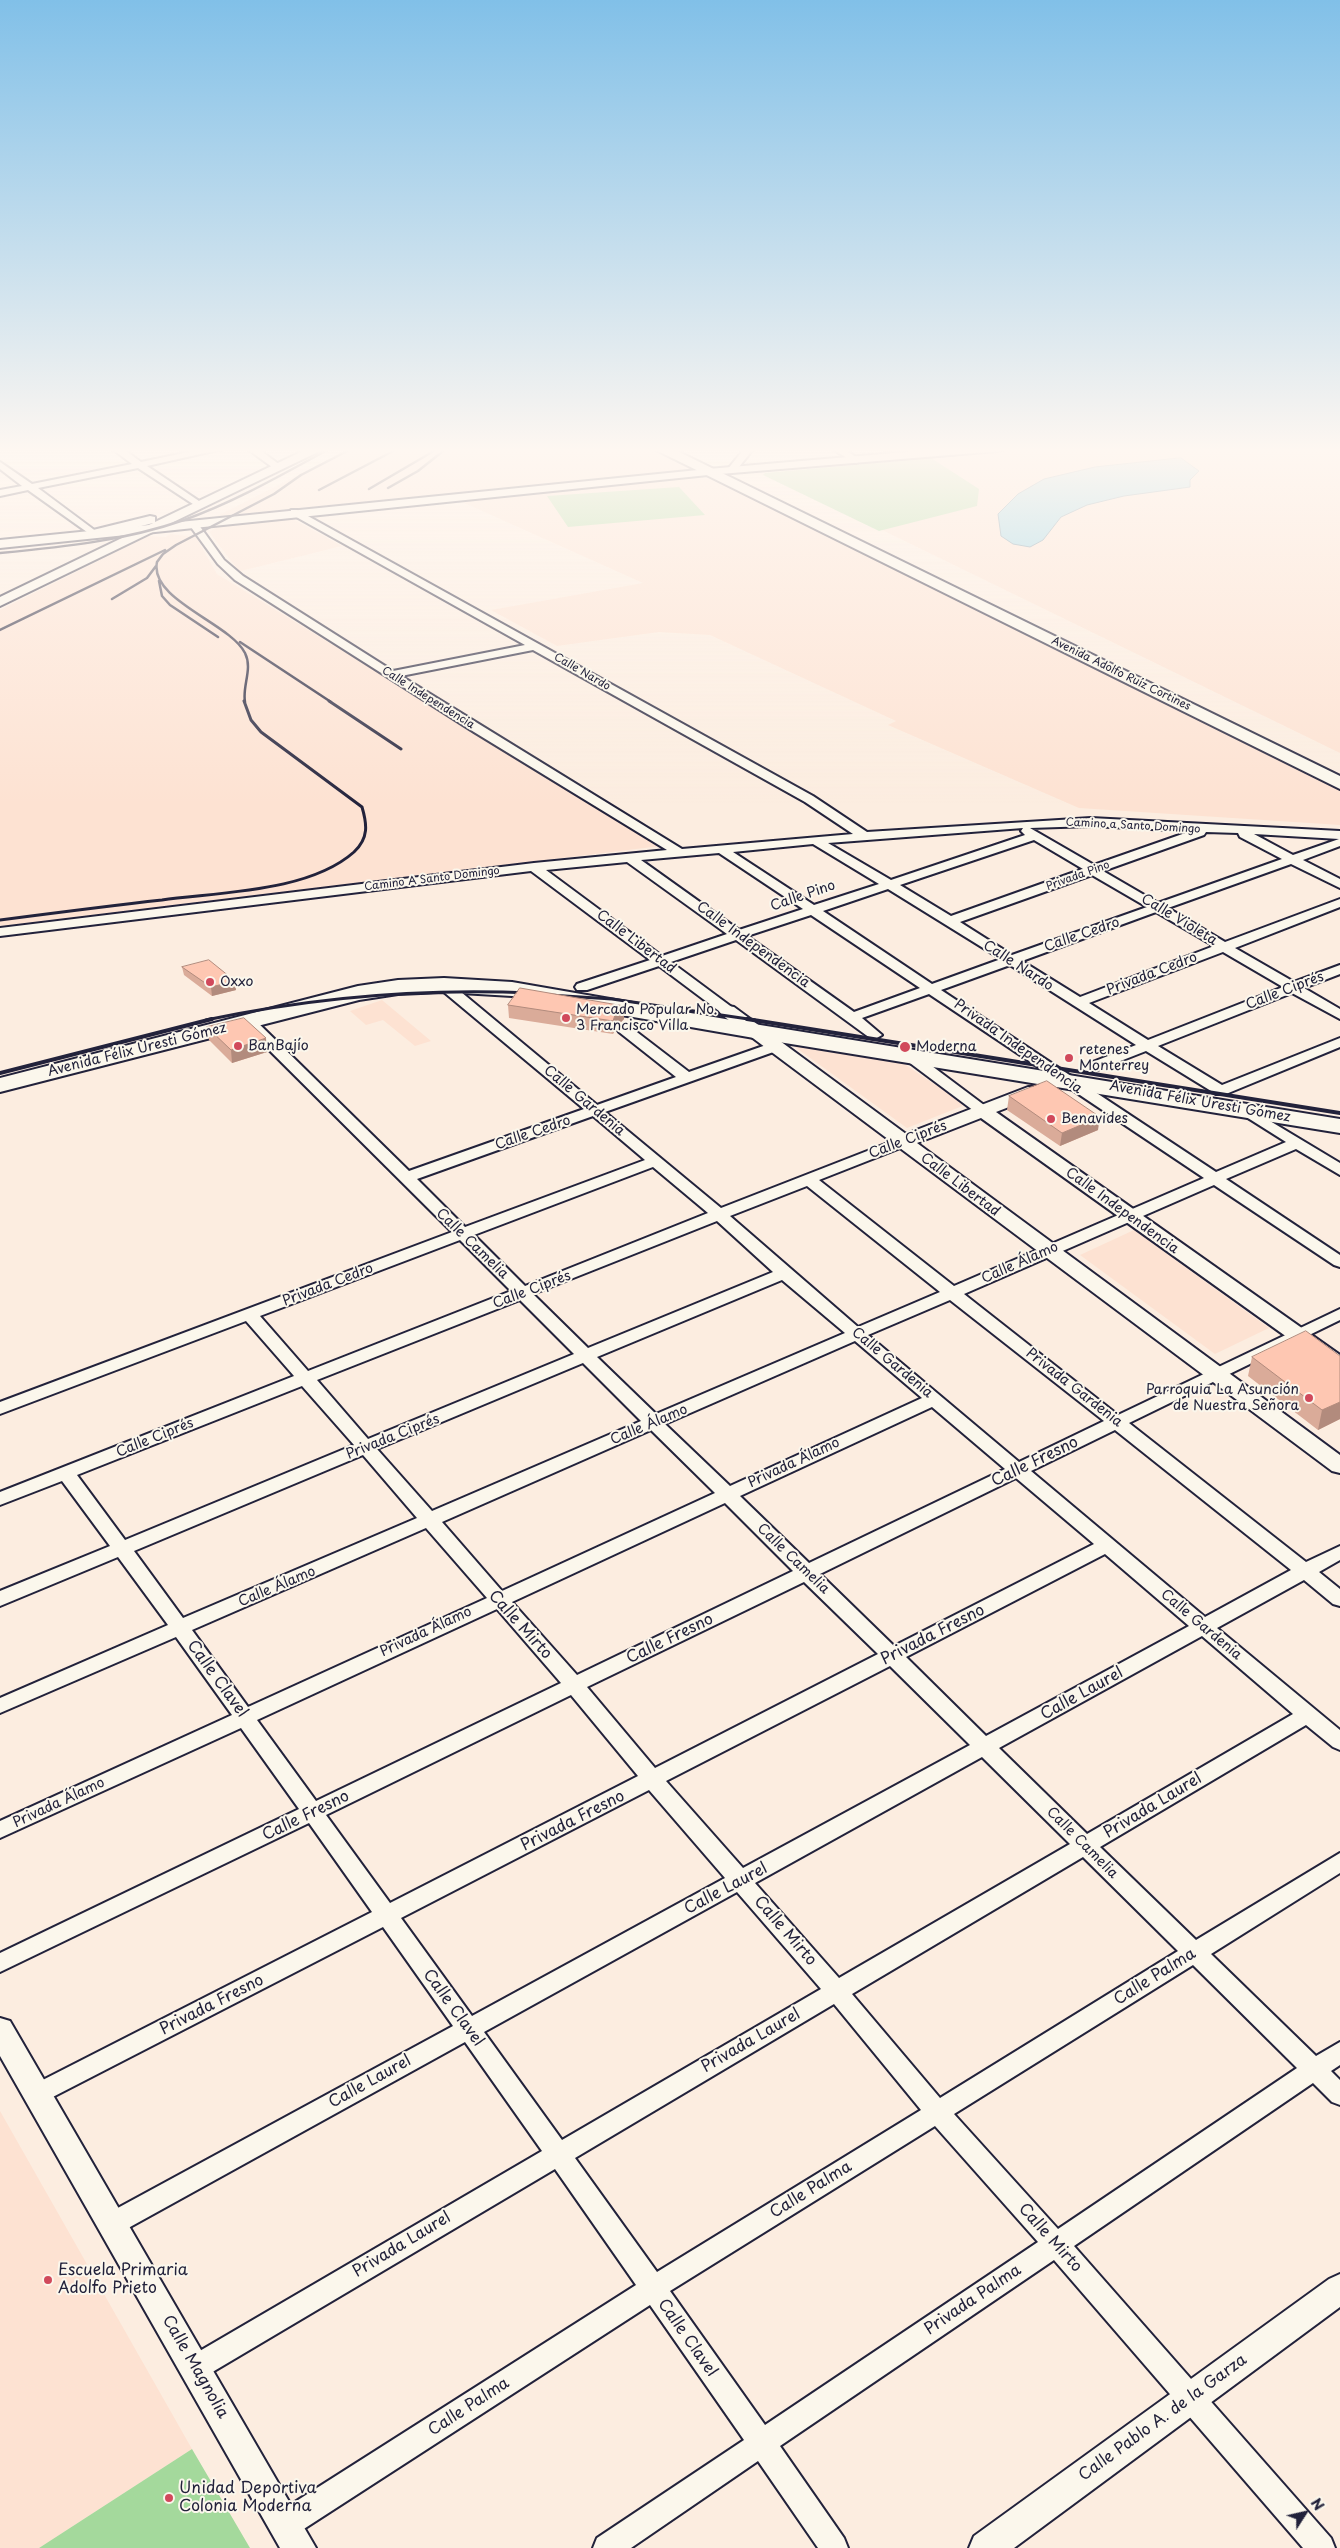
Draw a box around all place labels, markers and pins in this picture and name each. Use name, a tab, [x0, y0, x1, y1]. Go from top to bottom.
place label: Oxxo	[220, 974, 253, 990]
marker: Oxxo	[204, 976, 216, 988]
place label: Mercado Popular No. 3 Francisco Villa	[576, 1002, 717, 1034]
marker: Mercado Popular No. 3 Francisco Villa	[560, 1012, 572, 1024]
place label: BanBajío	[248, 1038, 309, 1054]
place label: Moderna	[916, 1039, 977, 1055]
marker: BanBajío	[232, 1040, 244, 1052]
marker: Moderna	[898, 1040, 912, 1054]
place label: retenes Monterrey	[1079, 1042, 1149, 1074]
marker: retenes Monterrey	[1063, 1052, 1075, 1064]
place label: Benavides	[1061, 1111, 1128, 1127]
marker: Benavides	[1045, 1113, 1057, 1125]
place label: Parroquia La Asunción de Nuestra Señora	[1146, 1382, 1299, 1414]
marker: Parroquia La Asunción de Nuestra Señora	[1303, 1392, 1315, 1404]
place label: Escuela Primaria Adolfo Prieto	[58, 2261, 188, 2299]
marker: Escuela Primaria Adolfo Prieto	[42, 2274, 54, 2286]
place label: Unidad Deportiva Colonia Moderna	[179, 2479, 317, 2517]
marker: Unidad Deportiva Colonia Moderna	[163, 2492, 175, 2504]

